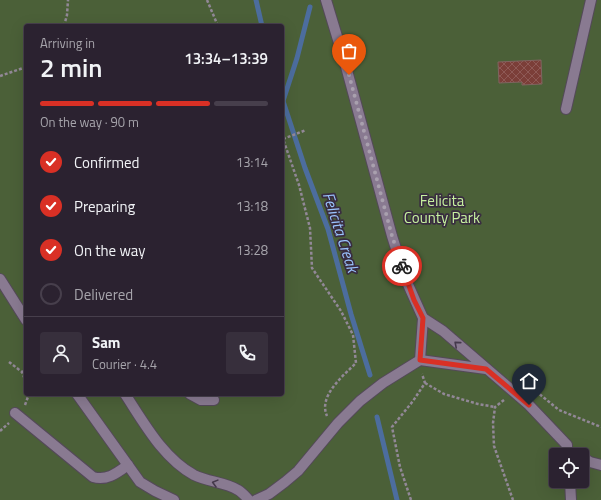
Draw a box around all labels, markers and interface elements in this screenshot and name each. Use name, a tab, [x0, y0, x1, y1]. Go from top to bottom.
text: Arriving in	[40, 33, 95, 53]
pin	[332, 34, 366, 75]
icon: bag	[338, 40, 360, 62]
text: 13:34–13:39	[184, 47, 268, 70]
text: 2 min	[40, 48, 103, 87]
text: On the way · 90 m	[40, 112, 139, 132]
icon: check	[40, 151, 62, 173]
text: Confirmed	[74, 151, 139, 174]
text: 13:14	[236, 152, 268, 172]
water label: Felicita Creak	[317, 189, 366, 277]
park label: Felicita County Park	[404, 189, 480, 229]
icon: check	[40, 195, 62, 217]
text: Preparing	[74, 195, 135, 218]
text: 13:18	[236, 196, 268, 216]
icon: check	[40, 239, 62, 261]
text: On the way	[74, 239, 146, 262]
text: 13:28	[236, 240, 268, 260]
courier	[382, 246, 422, 286]
icon: bike	[391, 255, 413, 277]
text: Delivered	[74, 283, 133, 306]
text: Sam	[92, 331, 120, 354]
button: person	[40, 332, 82, 374]
button: phone	[226, 332, 268, 374]
one-way arrow	[454, 341, 461, 348]
text: Courier · 4.4	[92, 354, 157, 374]
pin	[512, 364, 546, 405]
icon: home	[518, 370, 540, 392]
map controls	[549, 448, 589, 488]
button: locate	[549, 448, 589, 488]
one-way arrow	[212, 479, 218, 487]

